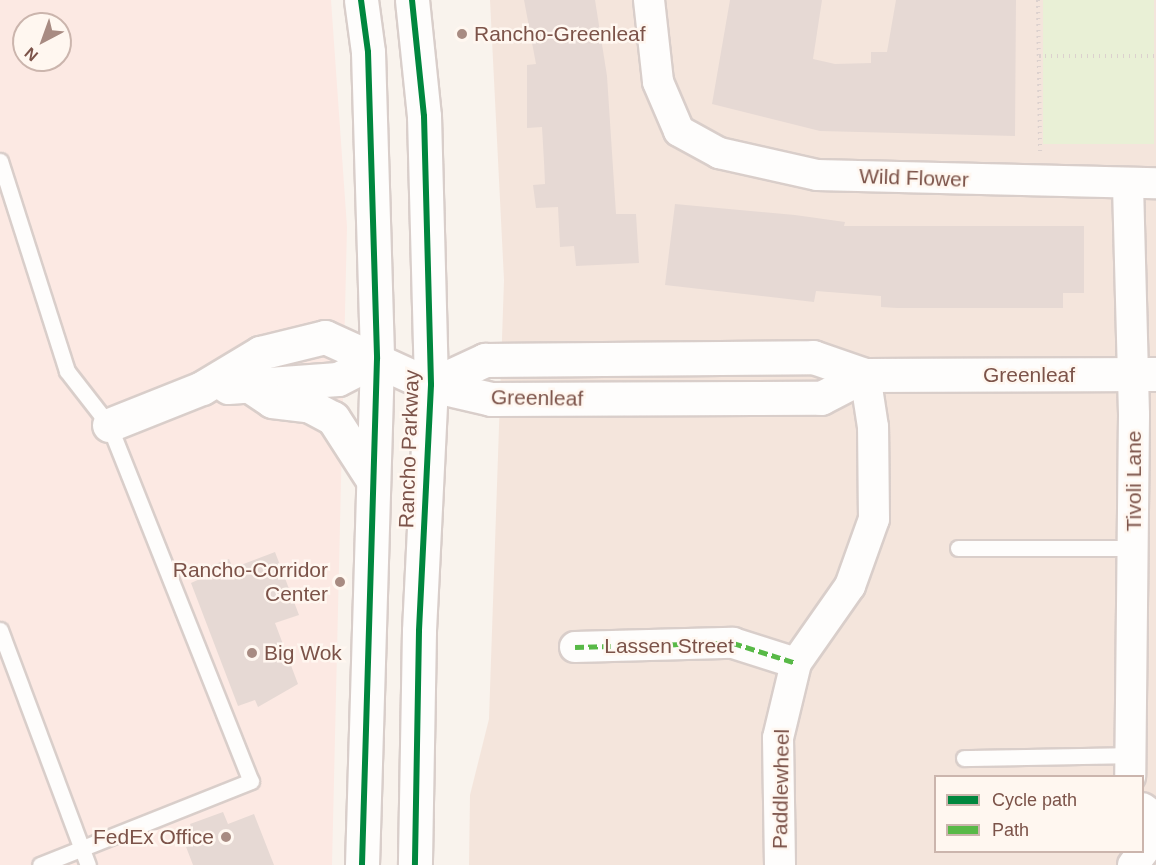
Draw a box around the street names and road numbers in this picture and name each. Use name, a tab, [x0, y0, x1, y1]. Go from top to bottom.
street label: Wild Flower	[859, 163, 969, 193]
street label: Greenleaf	[983, 362, 1075, 388]
street label: Rancho Parkway	[394, 369, 424, 529]
street label: Greenleaf	[491, 385, 583, 411]
street label: Tivoli Lane	[1121, 431, 1147, 531]
street label: Lassen Street	[604, 633, 734, 659]
street label: Paddlewheel	[767, 729, 795, 849]

